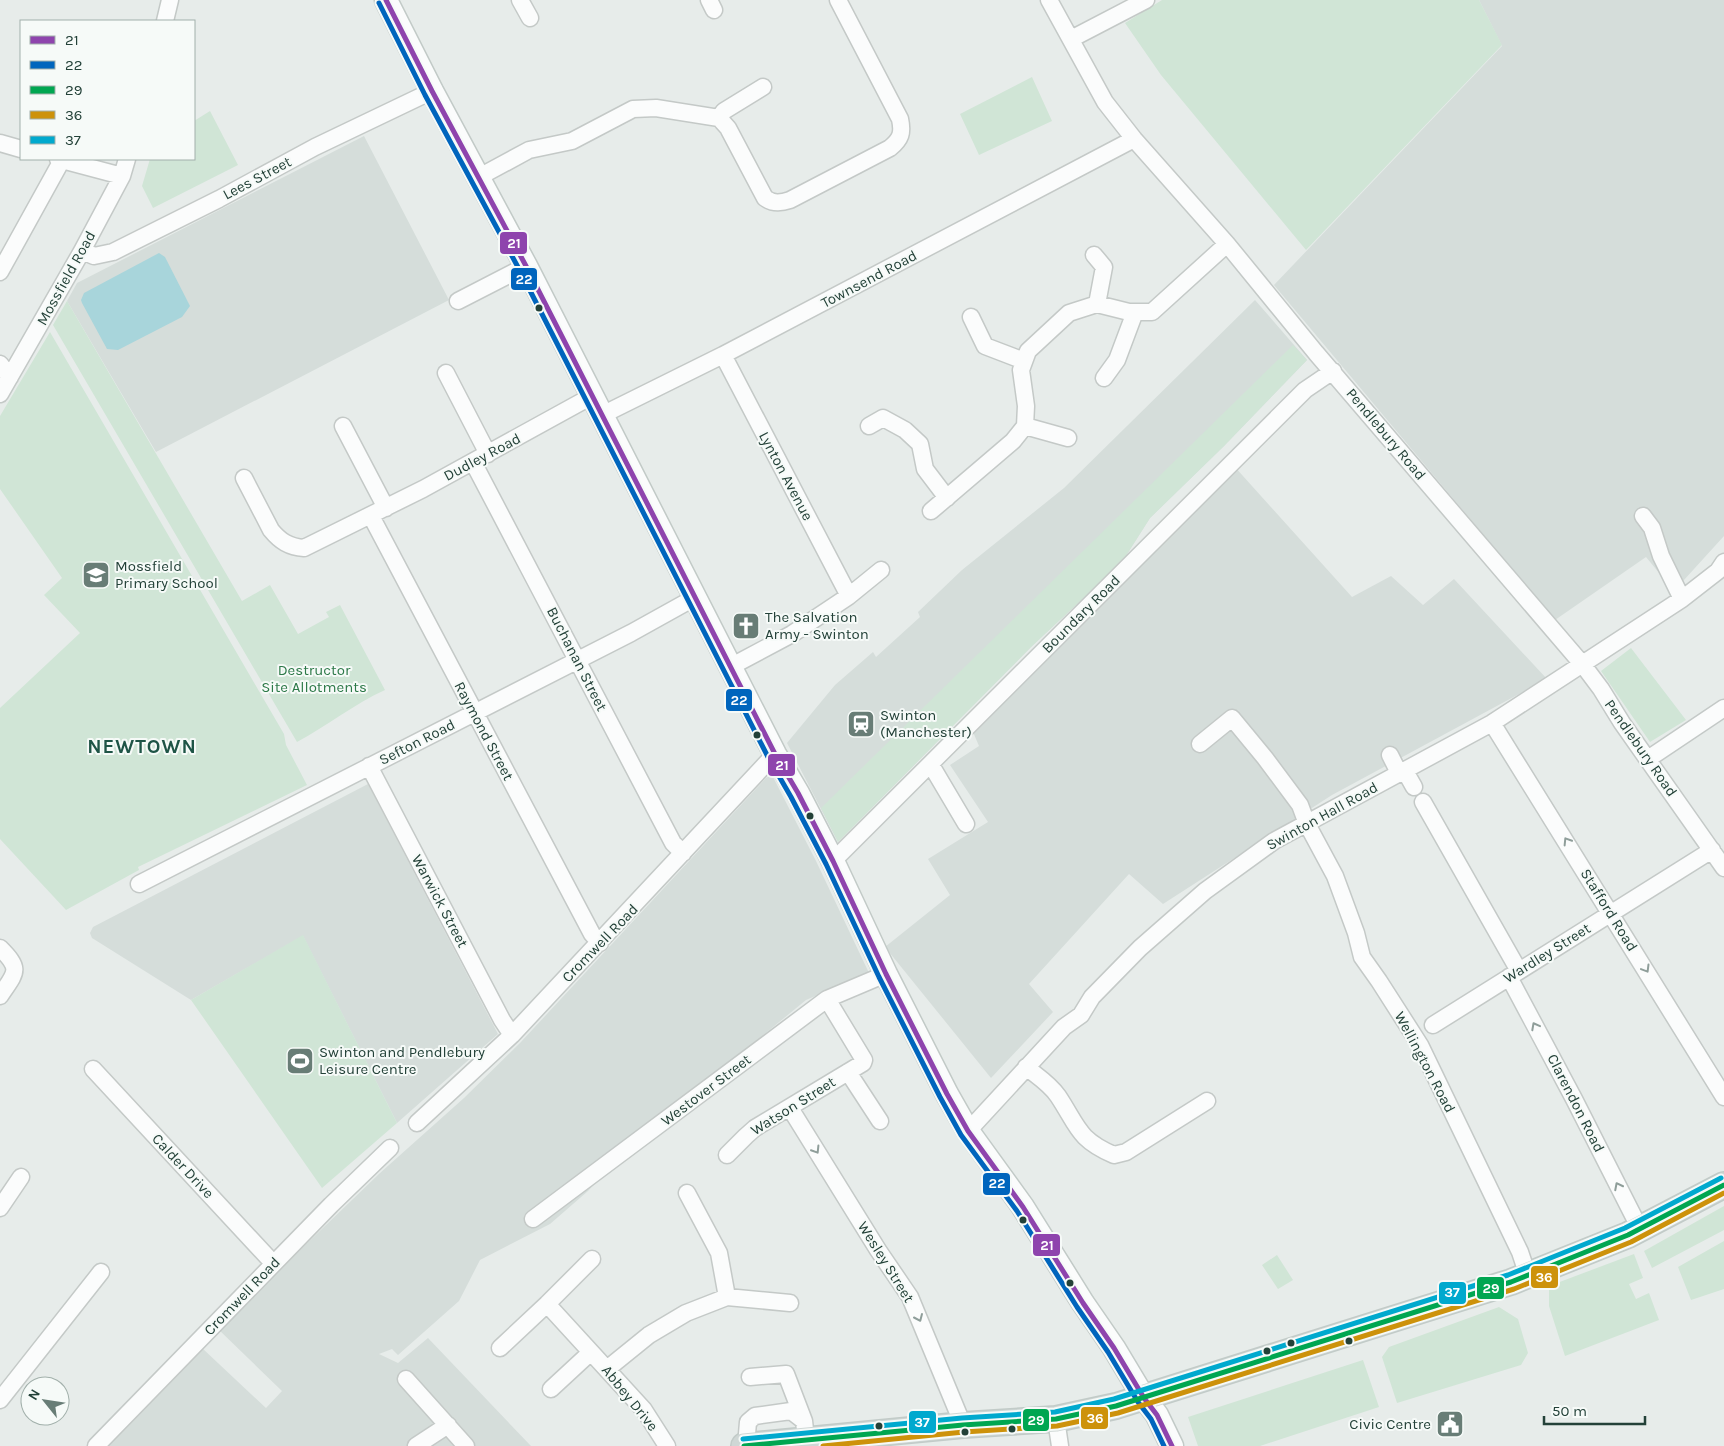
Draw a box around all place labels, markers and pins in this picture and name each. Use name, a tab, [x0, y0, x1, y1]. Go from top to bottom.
unlabelled marker	[534, 303, 544, 313]
place label: Mossfield Primary School	[115, 557, 218, 592]
school or university icon: Mossfield Primary School	[81, 560, 111, 590]
place label: The Salvation Army - Swinton	[765, 608, 869, 643]
church icon: The Salvation Army - Swinton	[731, 611, 761, 641]
place label: Swinton (Manchester)	[880, 706, 972, 741]
station icon: Swinton (Manchester)	[846, 709, 876, 739]
unlabelled marker	[752, 730, 762, 740]
unlabelled marker	[805, 811, 815, 821]
place label: Swinton and Pendlebury Leisure Centre	[319, 1043, 485, 1078]
sports icon: Swinton and Pendlebury Leisure Centre	[285, 1046, 315, 1076]
unlabelled marker	[1018, 1215, 1028, 1225]
unlabelled marker	[1065, 1278, 1075, 1288]
unlabelled marker	[1344, 1336, 1354, 1346]
unlabelled marker	[1286, 1338, 1296, 1348]
unlabelled marker	[1262, 1346, 1272, 1356]
public building icon: Civic Centre	[1435, 1409, 1465, 1439]
place label: Civic Centre	[1349, 1415, 1431, 1433]
unlabelled marker	[874, 1421, 884, 1431]
unlabelled marker	[1007, 1424, 1017, 1434]
unlabelled marker	[960, 1427, 970, 1437]

